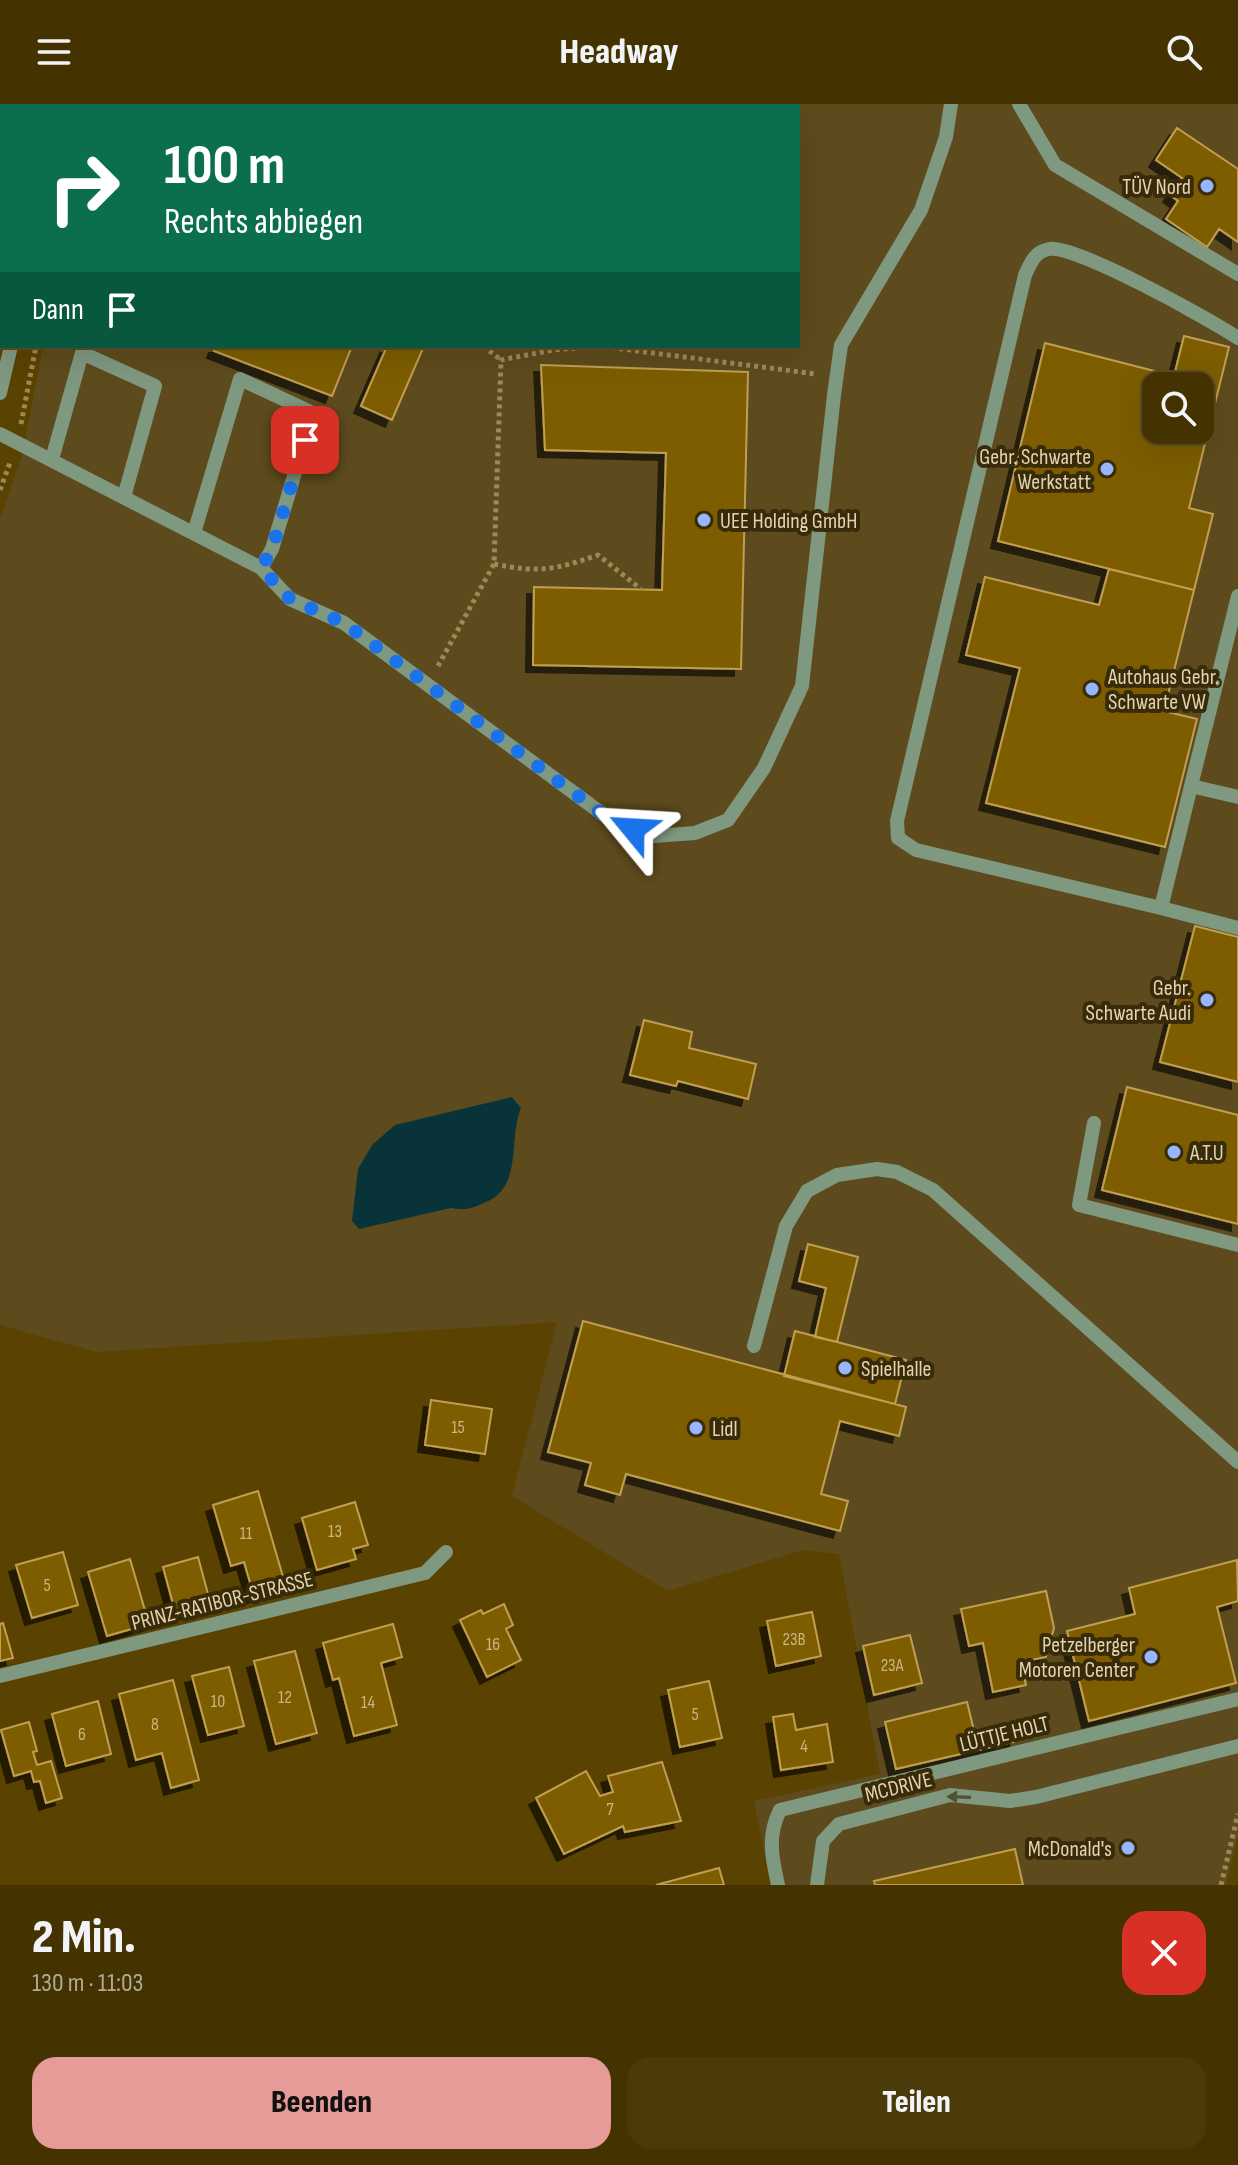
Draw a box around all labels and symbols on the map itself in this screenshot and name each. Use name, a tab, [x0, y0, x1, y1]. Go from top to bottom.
place label: TÜV Nord	[1122, 174, 1191, 201]
marker: TÜV Nord	[1198, 177, 1216, 195]
pin	[271, 406, 339, 474]
place label: Gebr. Schwarte Werkstatt	[979, 444, 1091, 496]
marker: Gebr. Schwarte Werkstatt	[1098, 460, 1116, 478]
place label: UEE Holding GmbH	[720, 508, 857, 535]
marker: UEE Holding GmbH	[695, 511, 713, 529]
place label: Autohaus Gebr. Schwarte VW	[1107, 664, 1219, 716]
marker: Autohaus Gebr. Schwarte VW	[1083, 680, 1101, 698]
position arrow	[591, 787, 675, 871]
place label: Gebr. Schwarte Audi	[1086, 975, 1191, 1027]
marker: Gebr. Schwarte Audi	[1198, 991, 1216, 1009]
place label: A.T.U	[1189, 1140, 1224, 1167]
marker: A.T.U	[1165, 1143, 1183, 1161]
place label: Spielhalle	[861, 1356, 931, 1383]
marker: Spielhalle	[836, 1359, 854, 1377]
place label: Lidl	[712, 1416, 738, 1443]
house number: 15	[451, 1417, 465, 1438]
marker: Lidl	[687, 1419, 705, 1437]
house number: 13	[328, 1521, 342, 1542]
house number: 11	[240, 1523, 253, 1544]
street label: PRINZ-RATIBOR-STRASSE	[129, 1566, 316, 1637]
house number: 5	[43, 1575, 51, 1596]
house number: 23B	[782, 1629, 806, 1650]
place label: Petzelberger Motoren Center	[1019, 1632, 1135, 1684]
house number: 16	[486, 1634, 500, 1655]
marker: Petzelberger Motoren Center	[1142, 1648, 1160, 1666]
house number: 23A	[881, 1655, 904, 1676]
house number: 12	[278, 1687, 292, 1708]
house number: 10	[211, 1691, 225, 1712]
house number: 14	[361, 1692, 375, 1713]
house number: 5	[691, 1704, 699, 1725]
street label: LÜTTJE HOLT	[957, 1710, 1052, 1759]
house number: 8	[151, 1714, 159, 1735]
house number: 6	[78, 1724, 86, 1745]
house number: 4	[800, 1736, 808, 1757]
street label: MCDRIVE	[862, 1766, 935, 1809]
one-way arrow	[946, 1790, 971, 1803]
house number: 7	[606, 1799, 614, 1820]
place label: McDonald's	[1028, 1836, 1112, 1863]
marker: McDonald's	[1119, 1839, 1137, 1857]

